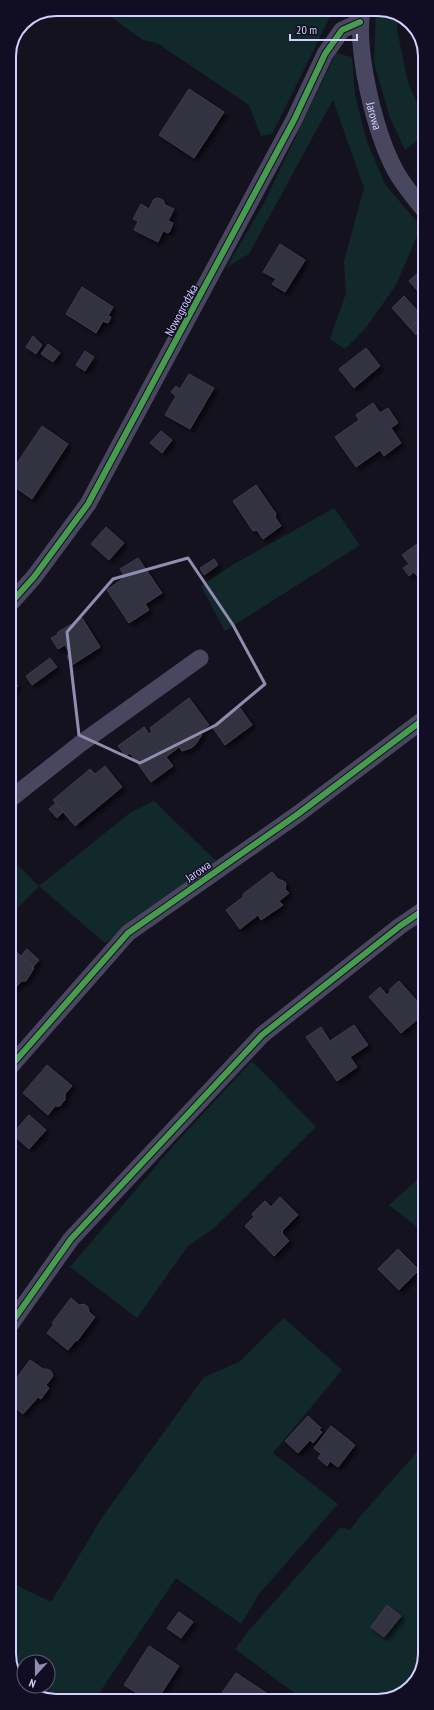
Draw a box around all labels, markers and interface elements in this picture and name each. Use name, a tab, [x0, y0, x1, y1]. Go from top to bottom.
scale bar	[290, 16, 357, 42]
text: 20 m	[296, 22, 317, 37]
street label: Jarowa	[363, 99, 386, 132]
street label: Nowogrodzka	[161, 281, 201, 338]
street label: Jarowa	[181, 857, 214, 886]
north arrow	[16, 1654, 56, 1694]
text: N	[27, 1676, 38, 1691]

